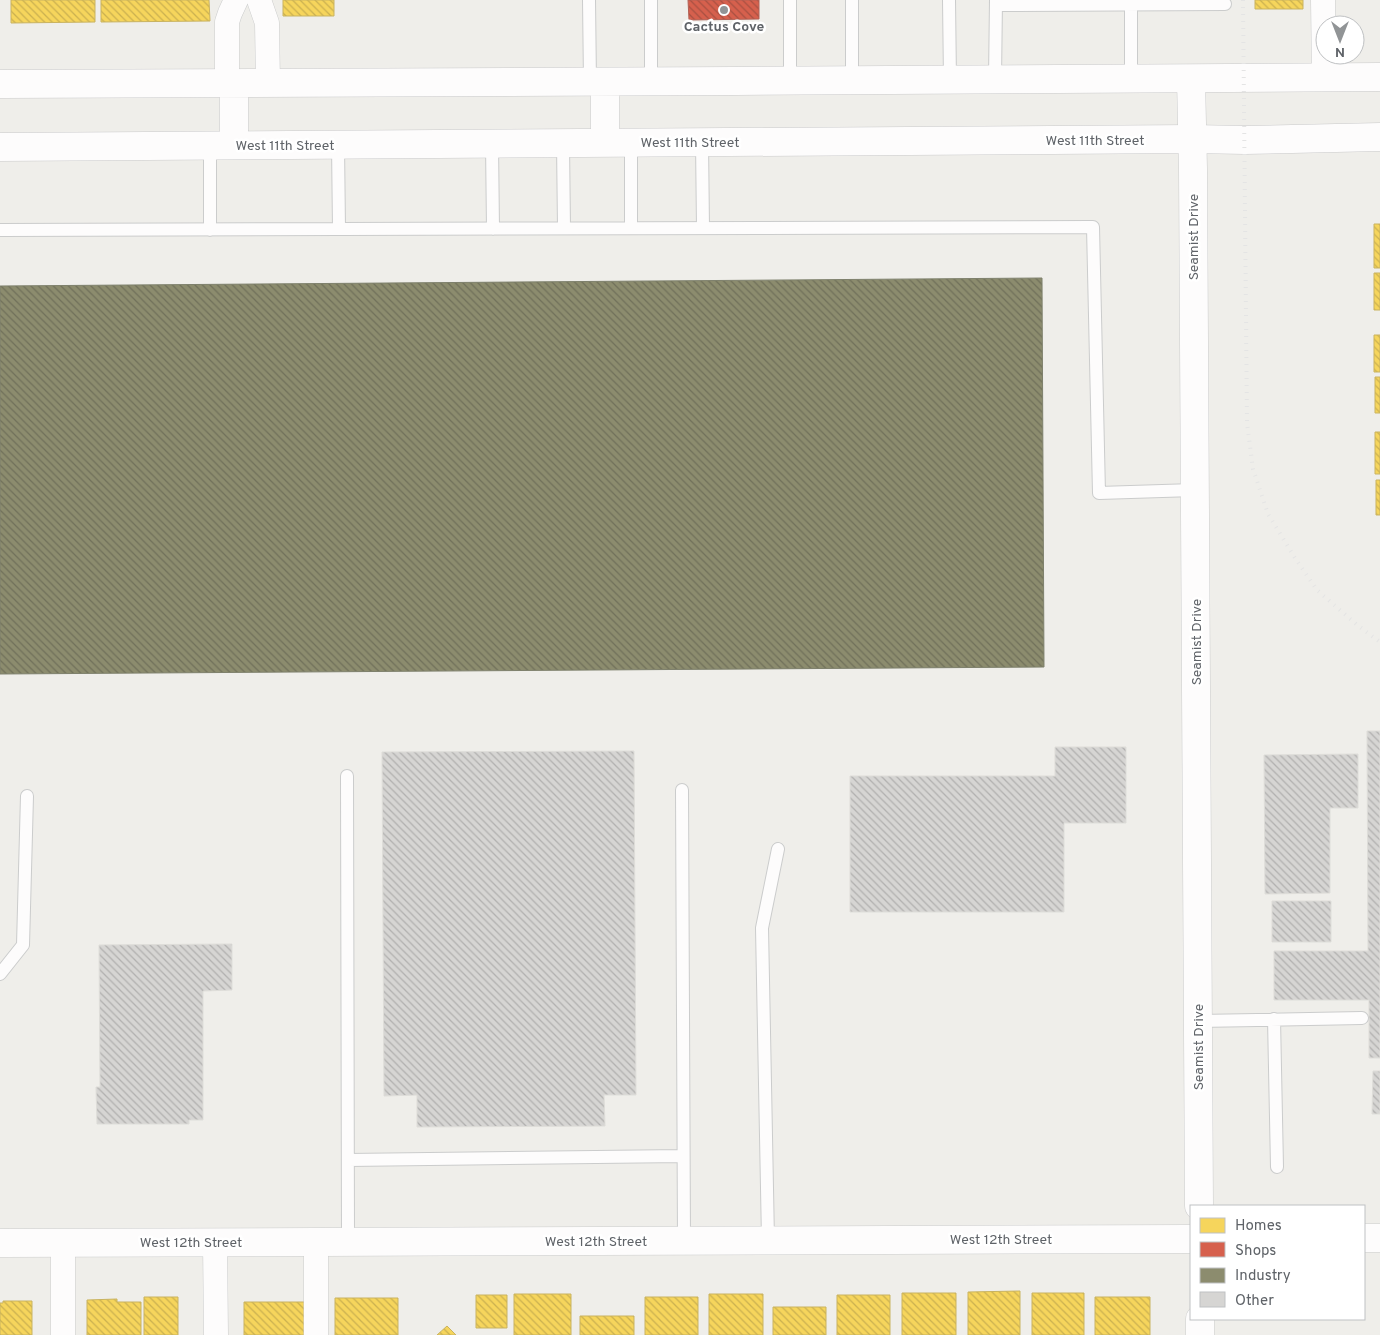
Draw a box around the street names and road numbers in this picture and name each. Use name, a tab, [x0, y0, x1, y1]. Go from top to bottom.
street label: West 11th Street	[1045, 133, 1145, 150]
street label: West 11th Street	[640, 135, 740, 152]
street label: West 11th Street	[235, 138, 335, 155]
street label: Seamist Drive	[1186, 194, 1203, 280]
street label: Seamist Drive	[1189, 599, 1206, 685]
street label: Seamist Drive	[1191, 1004, 1208, 1090]
street label: West 12th Street	[950, 1232, 1052, 1249]
street label: West 12th Street	[545, 1234, 647, 1251]
street label: West 12th Street	[140, 1235, 242, 1252]

